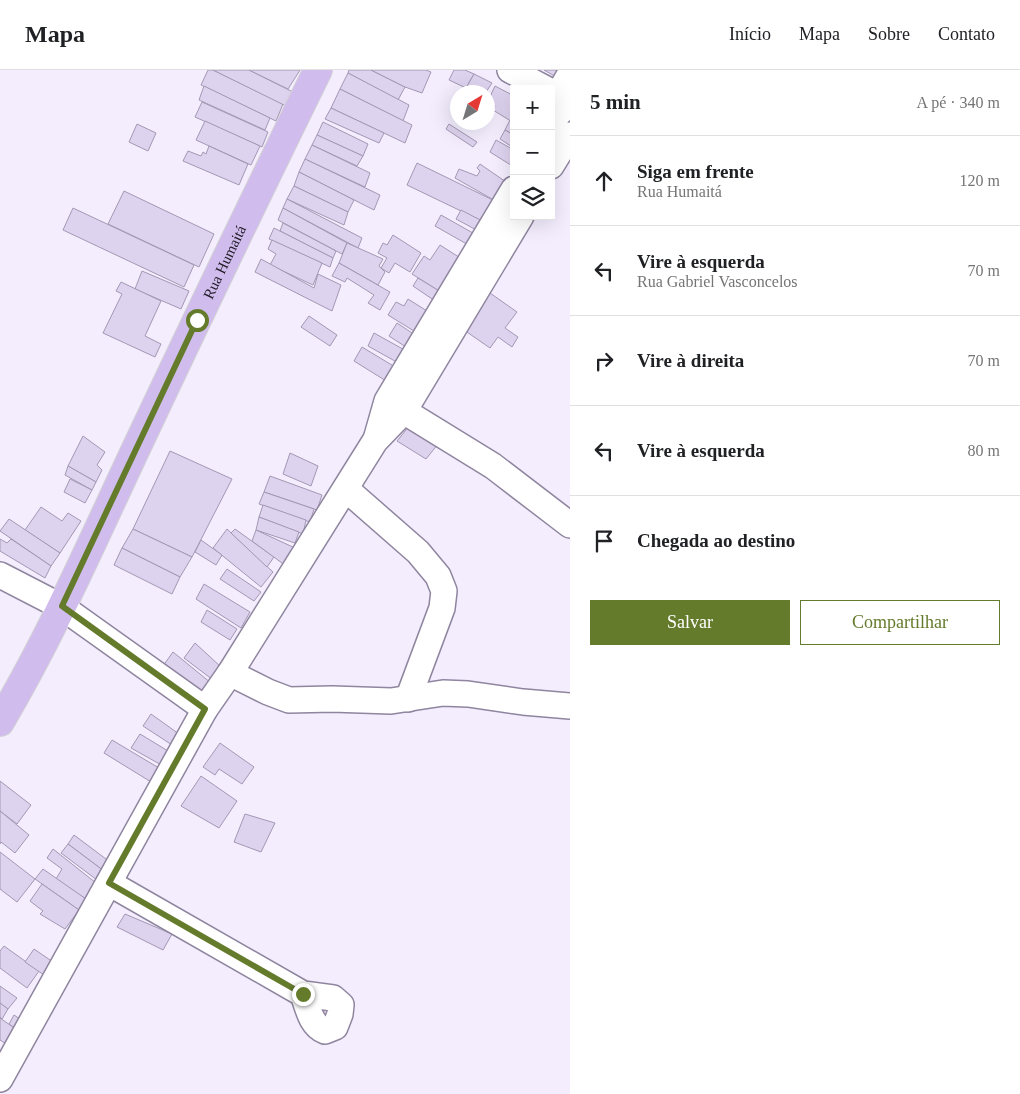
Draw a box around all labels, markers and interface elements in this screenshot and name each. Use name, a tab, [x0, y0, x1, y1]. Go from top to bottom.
text: Mapa	[25, 21, 85, 47]
text: Início	[729, 24, 771, 44]
text: Mapa	[799, 24, 840, 44]
text: Sobre	[868, 24, 910, 44]
text: Contato	[938, 24, 995, 44]
north arrow	[450, 85, 495, 130]
map controls	[510, 85, 555, 220]
button: +	[510, 85, 555, 130]
text: 5 min	[590, 90, 641, 114]
text: A pé · 340 m	[916, 94, 1000, 111]
button: −	[510, 130, 555, 175]
text: Siga em frente	[637, 161, 754, 182]
icon: ahead	[590, 167, 618, 195]
text: 120 m	[960, 172, 1000, 189]
button: layers	[510, 175, 555, 220]
text: Rua Humaitá	[637, 183, 722, 200]
street label: Rua Humaitá	[200, 222, 249, 301]
text: Vire à esquerda	[637, 251, 765, 272]
icon: left	[590, 257, 618, 285]
text: 70 m	[968, 262, 1000, 279]
text: Rua Gabriel Vasconcelos	[637, 273, 798, 290]
route start	[186, 309, 209, 332]
icon: right	[590, 347, 618, 375]
text: Vire à direita	[637, 350, 744, 371]
text: 70 m	[968, 352, 1000, 369]
icon: left	[590, 437, 618, 465]
text: Vire à esquerda	[637, 440, 765, 461]
text: 80 m	[968, 442, 1000, 459]
icon: arrive	[590, 527, 618, 555]
text: Chegada ao destino	[637, 530, 795, 551]
button: Salvar	[590, 600, 790, 645]
button: Compartilhar	[800, 600, 1000, 645]
route end	[292, 983, 315, 1006]

